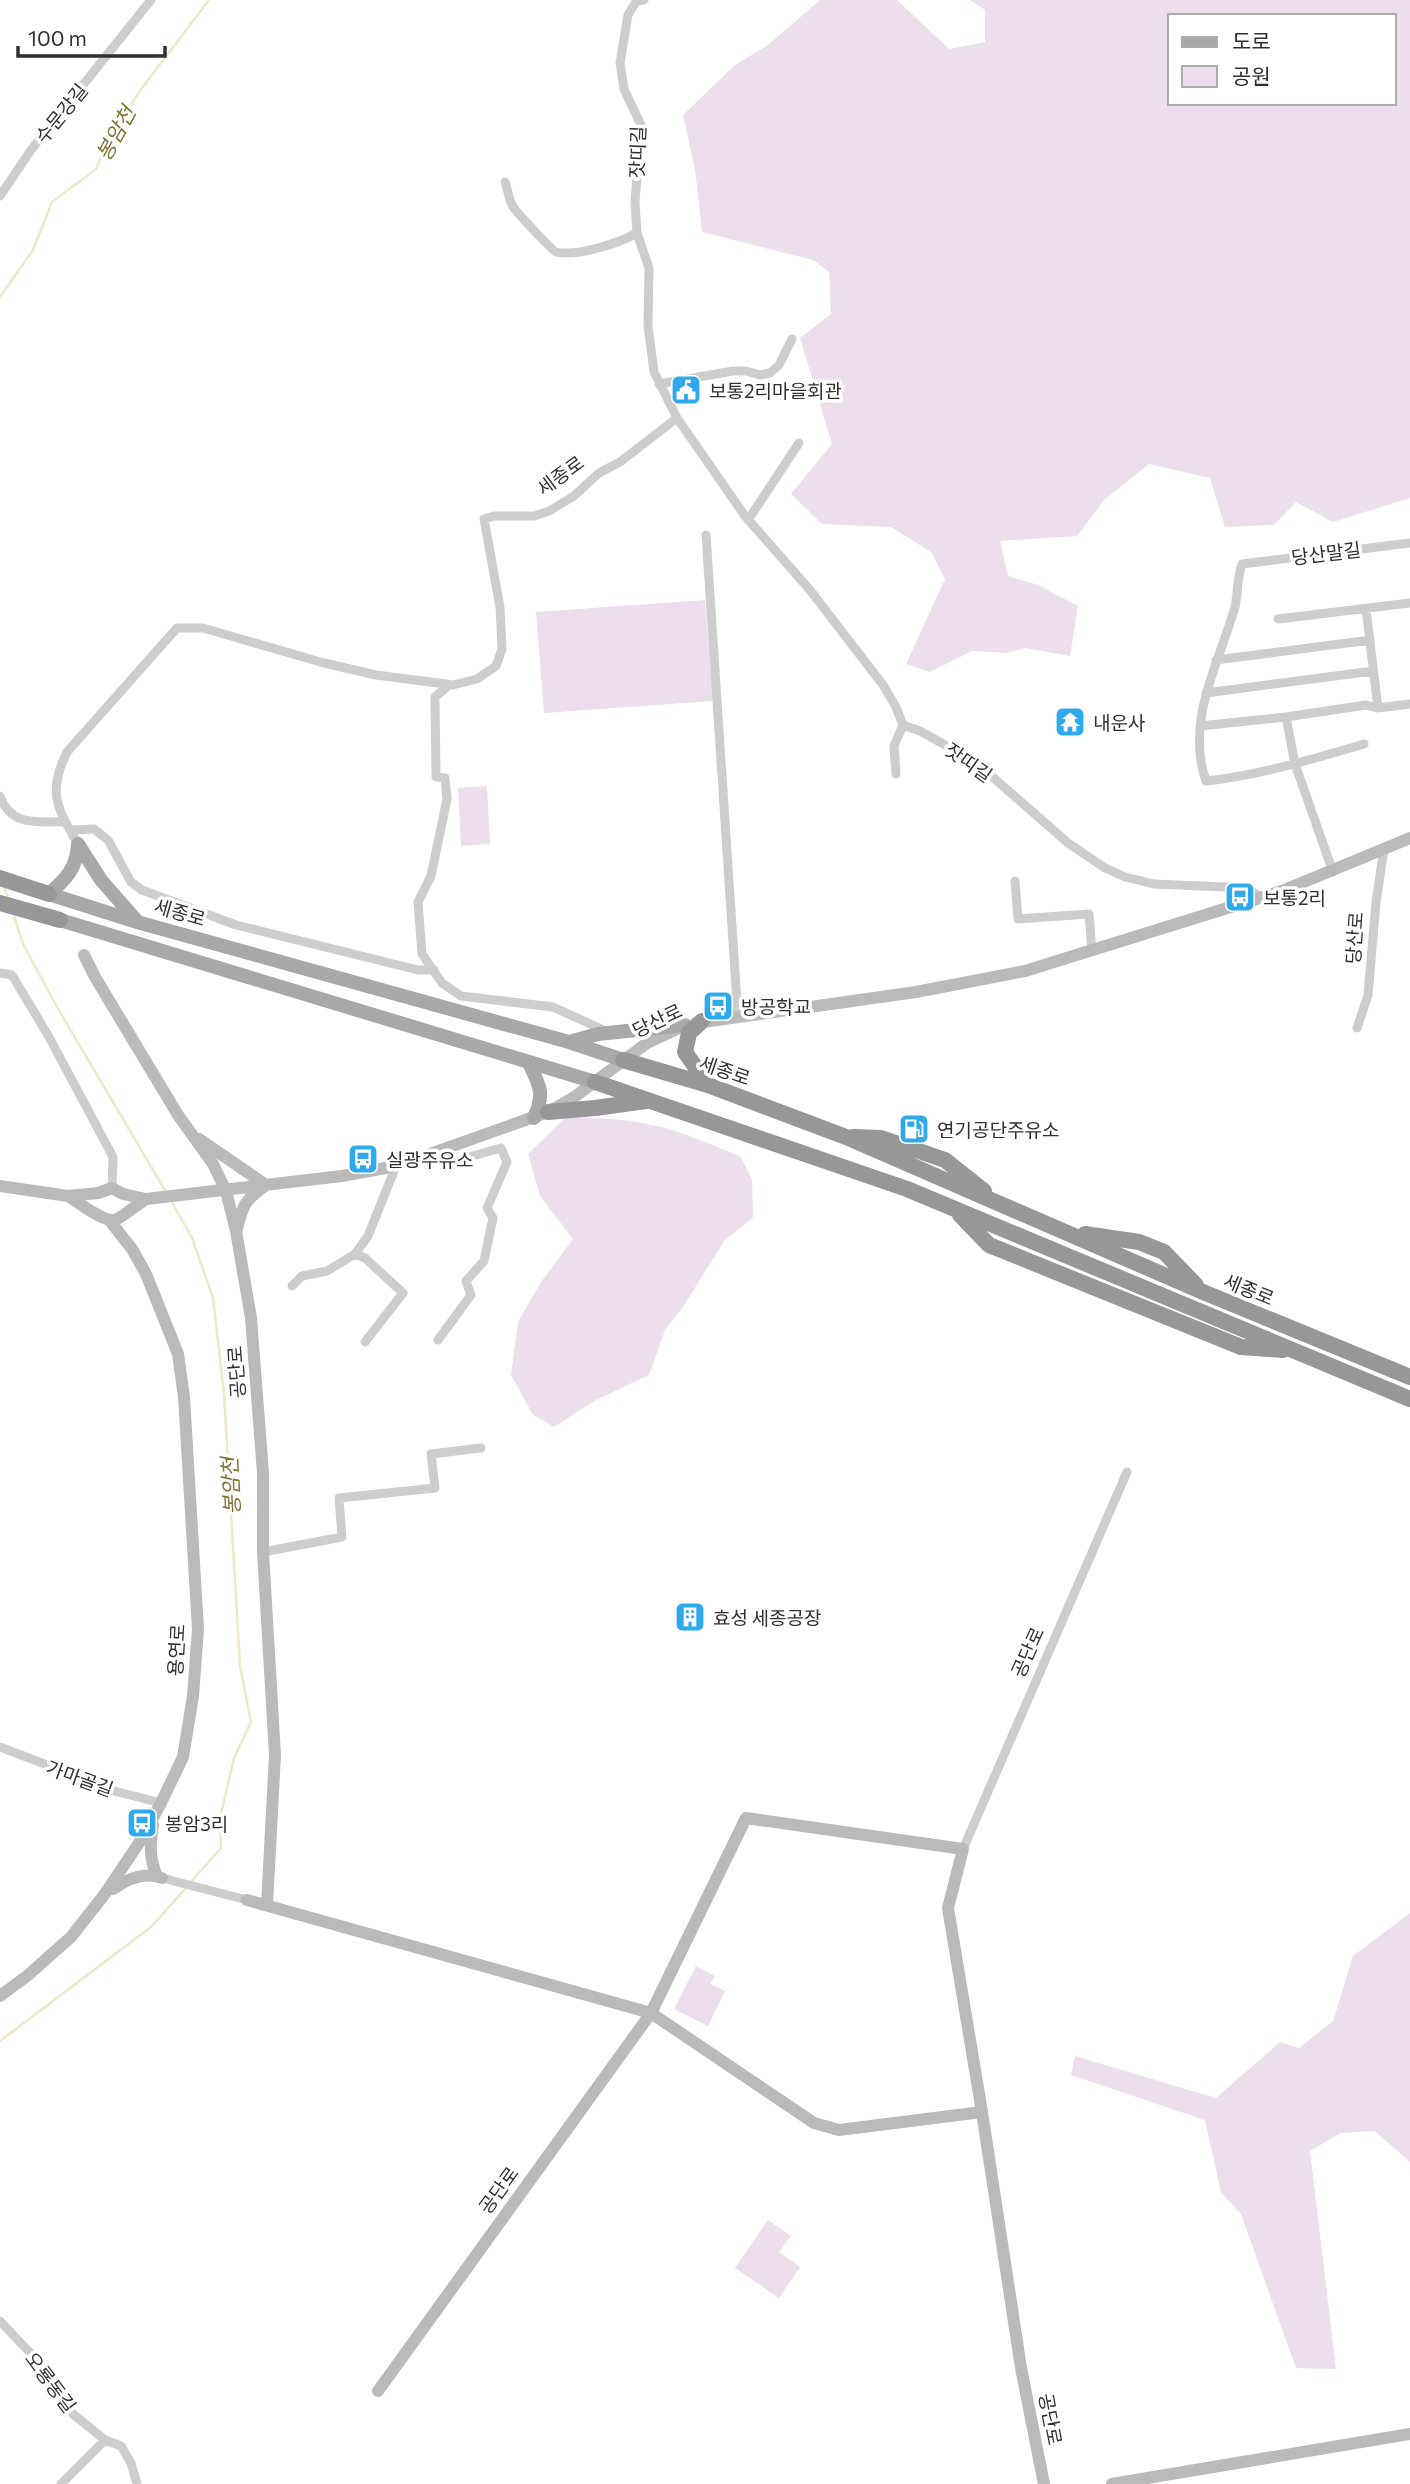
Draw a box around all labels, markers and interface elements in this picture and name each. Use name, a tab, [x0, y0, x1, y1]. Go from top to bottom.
scale bar	[18, 14, 164, 58]
legend	[1168, 14, 1396, 105]
text: 100 m	[28, 25, 87, 50]
text: 도로	[1232, 28, 1271, 53]
text: 공원	[1232, 63, 1271, 88]
street label: 수문강길	[30, 79, 92, 147]
water label: 봉암천	[90, 99, 141, 164]
street label: 잣띠길	[625, 125, 649, 179]
public building icon: 보통2리마을회관	[669, 373, 703, 407]
place label: 보통2리마을회관	[709, 379, 842, 402]
street label: 세종로	[532, 450, 588, 500]
street label: 당산말길	[1290, 537, 1362, 569]
temple icon: 내운사	[1053, 705, 1087, 739]
place label: 내운사	[1093, 711, 1145, 734]
street label: 잣띠길	[941, 738, 997, 786]
bus stop icon: 보통2리	[1223, 880, 1257, 914]
place label: 보통2리	[1263, 886, 1326, 909]
street label: 세종로	[152, 894, 208, 930]
street label: 당산로	[1341, 911, 1367, 965]
bus stop icon: 방공학교	[701, 989, 735, 1023]
place label: 방공학교	[741, 995, 811, 1018]
street label: 당산로	[628, 998, 686, 1042]
street label: 세종로	[696, 1051, 754, 1089]
fuel station icon: 연기공단주유소	[897, 1112, 931, 1146]
place label: 연기공단주유소	[937, 1118, 1059, 1141]
bus stop icon: 실광주유소	[346, 1142, 380, 1176]
place label: 실광주유소	[386, 1148, 473, 1171]
street label: 세종로	[1220, 1269, 1278, 1309]
street label: 공단로	[223, 1345, 249, 1399]
water label: 봉암천	[216, 1454, 244, 1516]
building icon: 효성 세종공장	[673, 1600, 707, 1634]
place label: 효성 세종공장	[713, 1606, 822, 1629]
street label: 용연로	[163, 1623, 189, 1677]
street label: 공단로	[1006, 1623, 1048, 1681]
street label: 가마골길	[43, 1755, 117, 1801]
bus stop icon: 봉암3리	[125, 1806, 159, 1840]
place label: 봉암3리	[165, 1812, 228, 1835]
street label: 공단로	[473, 2162, 523, 2218]
street label: 오룡동길	[21, 2347, 81, 2417]
street label: 공단로	[1035, 2391, 1067, 2447]

